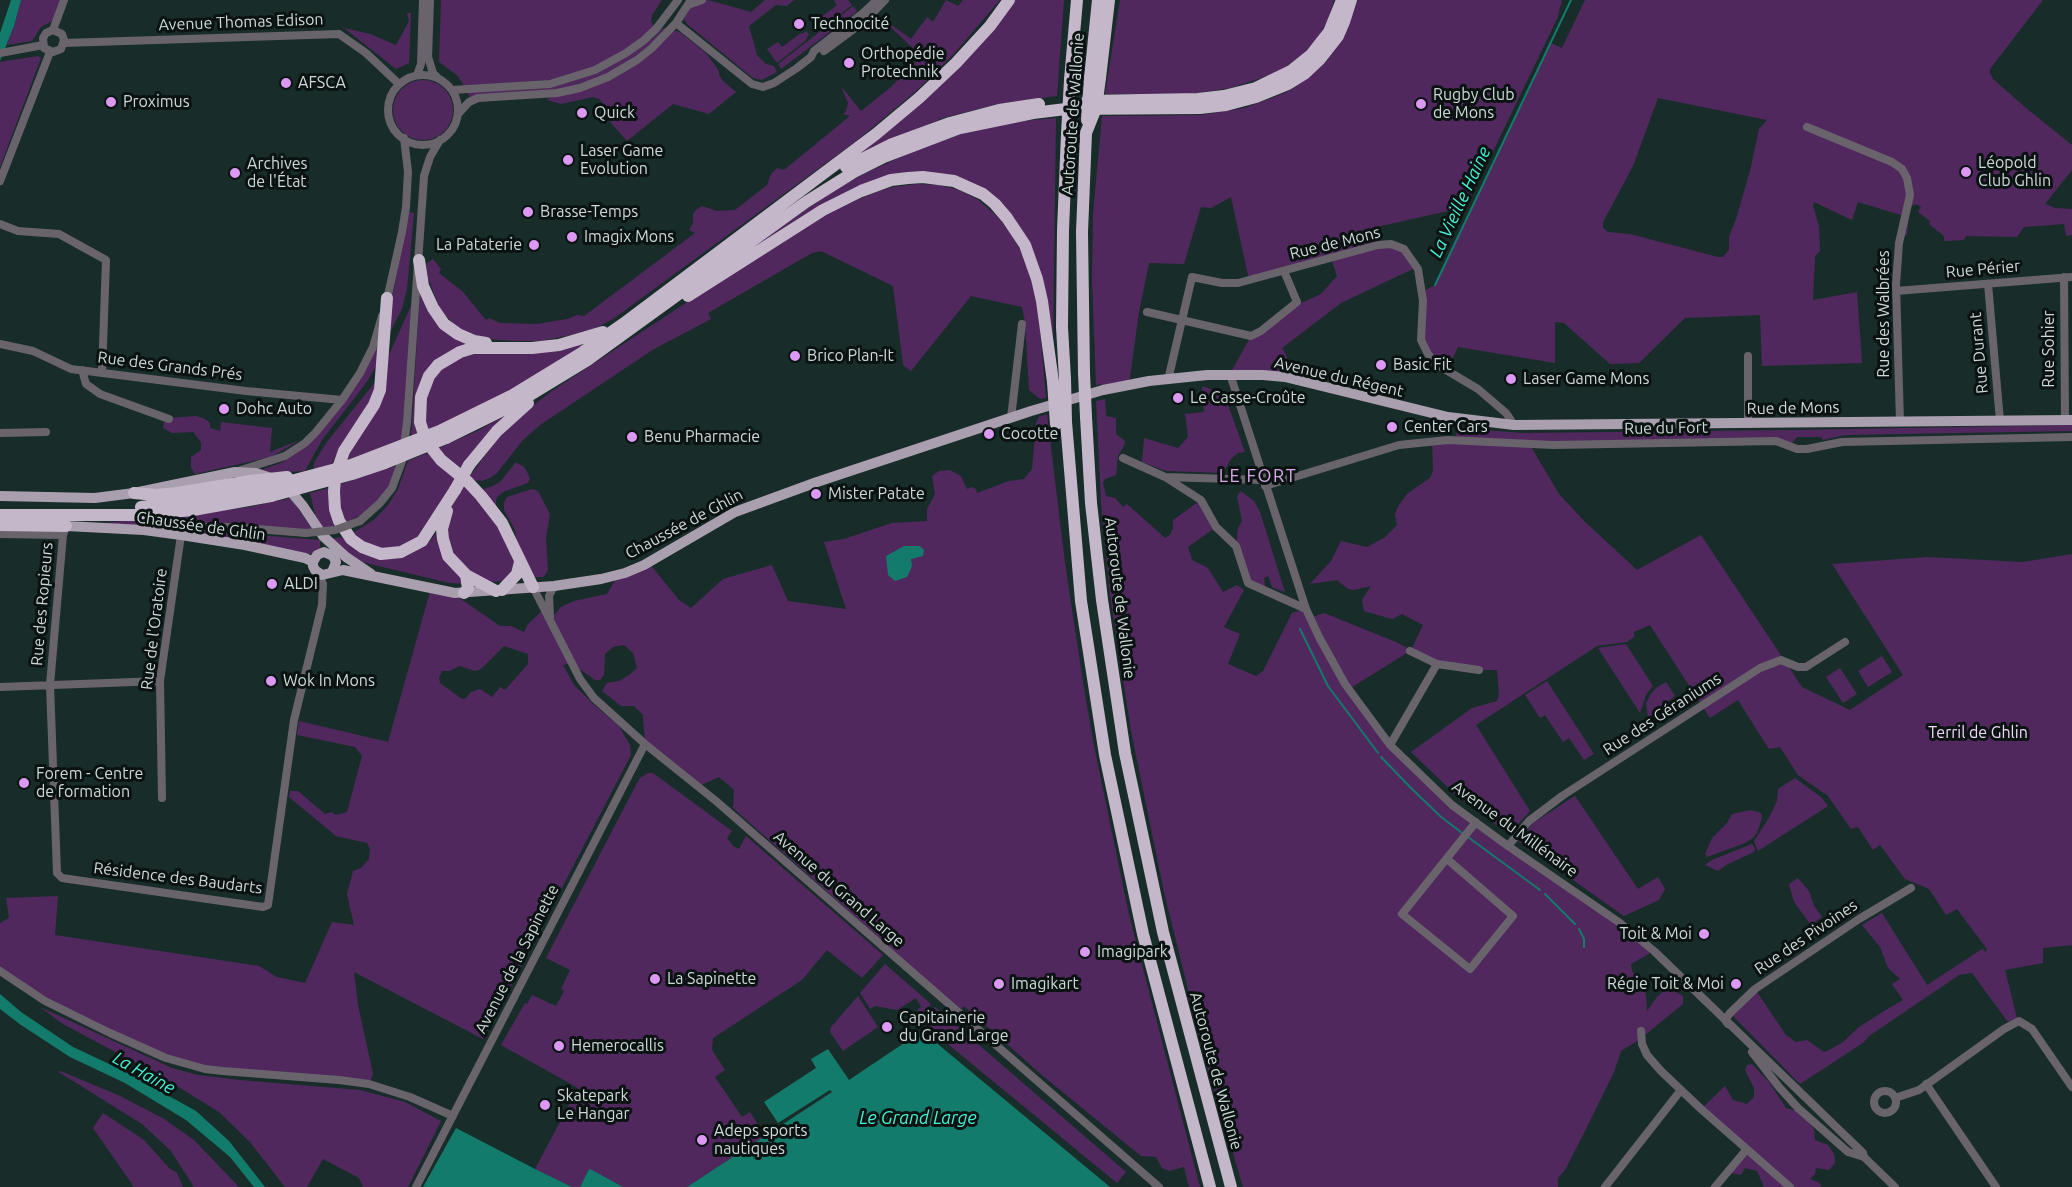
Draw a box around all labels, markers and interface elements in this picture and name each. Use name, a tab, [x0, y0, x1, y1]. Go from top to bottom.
street label: Avenue Thomas Edison	[158, 10, 324, 34]
place label: Technocité	[811, 14, 889, 34]
marker: Technocité	[792, 17, 806, 31]
street label: Autoroute de Wallonie	[1058, 32, 1088, 196]
place label: Orthopédie Protechnik	[861, 44, 945, 82]
marker: Orthopédie Protechnik	[842, 56, 856, 70]
place label: AFSCA	[298, 73, 346, 93]
marker: AFSCA	[279, 76, 293, 90]
place label: Rugby Club de Mons	[1433, 85, 1515, 123]
place label: Proximus	[123, 92, 190, 112]
marker: Proximus	[104, 95, 118, 109]
marker: Rugby Club de Mons	[1414, 97, 1428, 111]
place label: Quick	[594, 103, 635, 123]
marker: Quick	[575, 106, 589, 120]
place label: Laser Game Evolution	[580, 141, 663, 179]
water label: La Vieille Haine	[1425, 143, 1495, 261]
marker: Laser Game Evolution	[561, 153, 575, 167]
place label: Léopold Club Ghlin	[1978, 153, 2051, 191]
place label: Archives de l'État	[247, 154, 307, 192]
marker: Léopold Club Ghlin	[1959, 165, 1973, 179]
marker: Archives de l'État	[228, 166, 242, 180]
place label: Brasse-Temps	[540, 202, 638, 222]
marker: Brasse-Temps	[521, 205, 535, 219]
street label: Rue de Mons	[1288, 222, 1382, 264]
place label: Imagix Mons	[584, 227, 674, 247]
marker: Imagix Mons	[565, 230, 579, 244]
place label: La Pataterie	[436, 235, 522, 255]
marker: La Pataterie	[527, 238, 541, 252]
street label: Rue des Walbrées	[1874, 250, 1894, 378]
street label: Rue Périer	[1945, 256, 2021, 282]
street label: Rue Sohier	[2039, 310, 2059, 388]
street label: Rue Durant	[1966, 311, 1992, 395]
place label: Brico Plan-It	[807, 346, 894, 366]
street label: Rue des Grands Prés	[96, 348, 244, 384]
marker: Brico Plan-It	[788, 349, 802, 363]
street label: Avenue du Régent	[1273, 353, 1405, 401]
place label: Basic Fit	[1393, 355, 1452, 375]
marker: Basic Fit	[1374, 358, 1388, 372]
place label: Laser Game Mons	[1523, 369, 1649, 389]
marker: Laser Game Mons	[1504, 372, 1518, 386]
place label: Le Casse-Croûte	[1190, 388, 1306, 408]
marker: Le Casse-Croûte	[1171, 391, 1185, 405]
street label: Rue de Mons	[1746, 398, 1840, 418]
place label: Dohc Auto	[236, 399, 312, 419]
marker: Dohc Auto	[217, 402, 231, 416]
place label: Center Cars	[1404, 417, 1488, 437]
street label: Rue du Fort	[1624, 418, 1708, 438]
marker: Center Cars	[1385, 420, 1399, 434]
place label: Cocotte	[1001, 424, 1058, 444]
place label: Benu Pharmacie	[644, 427, 760, 447]
marker: Cocotte	[982, 427, 996, 441]
marker: Benu Pharmacie	[625, 430, 639, 444]
district label: LE FORT	[1219, 465, 1297, 487]
place label: Mister Patate	[828, 484, 925, 504]
street label: Chaussée de Ghlin	[622, 485, 746, 563]
marker: Mister Patate	[809, 487, 823, 501]
street label: Chaussée de Ghlin	[135, 507, 267, 545]
street label: Autoroute de Wallonie	[1101, 516, 1139, 680]
street label: Rue des Ropieurs	[27, 541, 57, 667]
street label: Rue de l'Oratoire	[137, 567, 171, 691]
place label: ALDI	[284, 574, 318, 594]
marker: ALDI	[265, 577, 279, 591]
street label: Rue des Géraniums	[1599, 669, 1725, 759]
place label: Wok In Mons	[283, 671, 375, 691]
marker: Wok In Mons	[264, 674, 278, 688]
park label: Terril de Ghlin	[1928, 723, 2028, 743]
place label: Forem - Centre de formation	[36, 764, 143, 802]
marker: Forem - Centre de formation	[17, 776, 31, 790]
street label: Avenue du Millénaire	[1448, 777, 1582, 881]
street label: Avenue du Grand Large	[770, 827, 908, 951]
street label: Résidence des Baudarts	[92, 858, 264, 898]
street label: Avenue de la Sapinette	[471, 881, 563, 1037]
street label: Rue des Pivoines	[1751, 896, 1861, 978]
place label: Toit & Moi	[1619, 924, 1692, 944]
marker: Toit & Moi	[1697, 927, 1711, 941]
place label: Imagipark	[1097, 942, 1168, 962]
marker: Imagipark	[1078, 945, 1092, 959]
place label: La Sapinette	[667, 969, 756, 989]
marker: La Sapinette	[648, 972, 662, 986]
place label: Imagikart	[1011, 974, 1079, 994]
place label: Régie Toit & Moi	[1607, 974, 1724, 994]
marker: Imagikart	[992, 977, 1006, 991]
marker: Régie Toit & Moi	[1729, 977, 1743, 991]
street label: Autoroute de Wallonie	[1186, 990, 1246, 1152]
place label: Capitainerie du Grand Large	[899, 1008, 1009, 1046]
marker: Capitainerie du Grand Large	[880, 1020, 894, 1034]
place label: Hemerocallis	[571, 1036, 664, 1056]
marker: Hemerocallis	[552, 1039, 566, 1053]
water label: La Haine	[109, 1047, 179, 1099]
place label: Skatepark Le Hangar	[557, 1086, 630, 1124]
marker: Skatepark Le Hangar	[538, 1098, 552, 1112]
water label: Le Grand Large	[859, 1107, 977, 1129]
place label: Adeps sports nautiques	[714, 1121, 808, 1159]
marker: Adeps sports nautiques	[695, 1133, 709, 1147]

